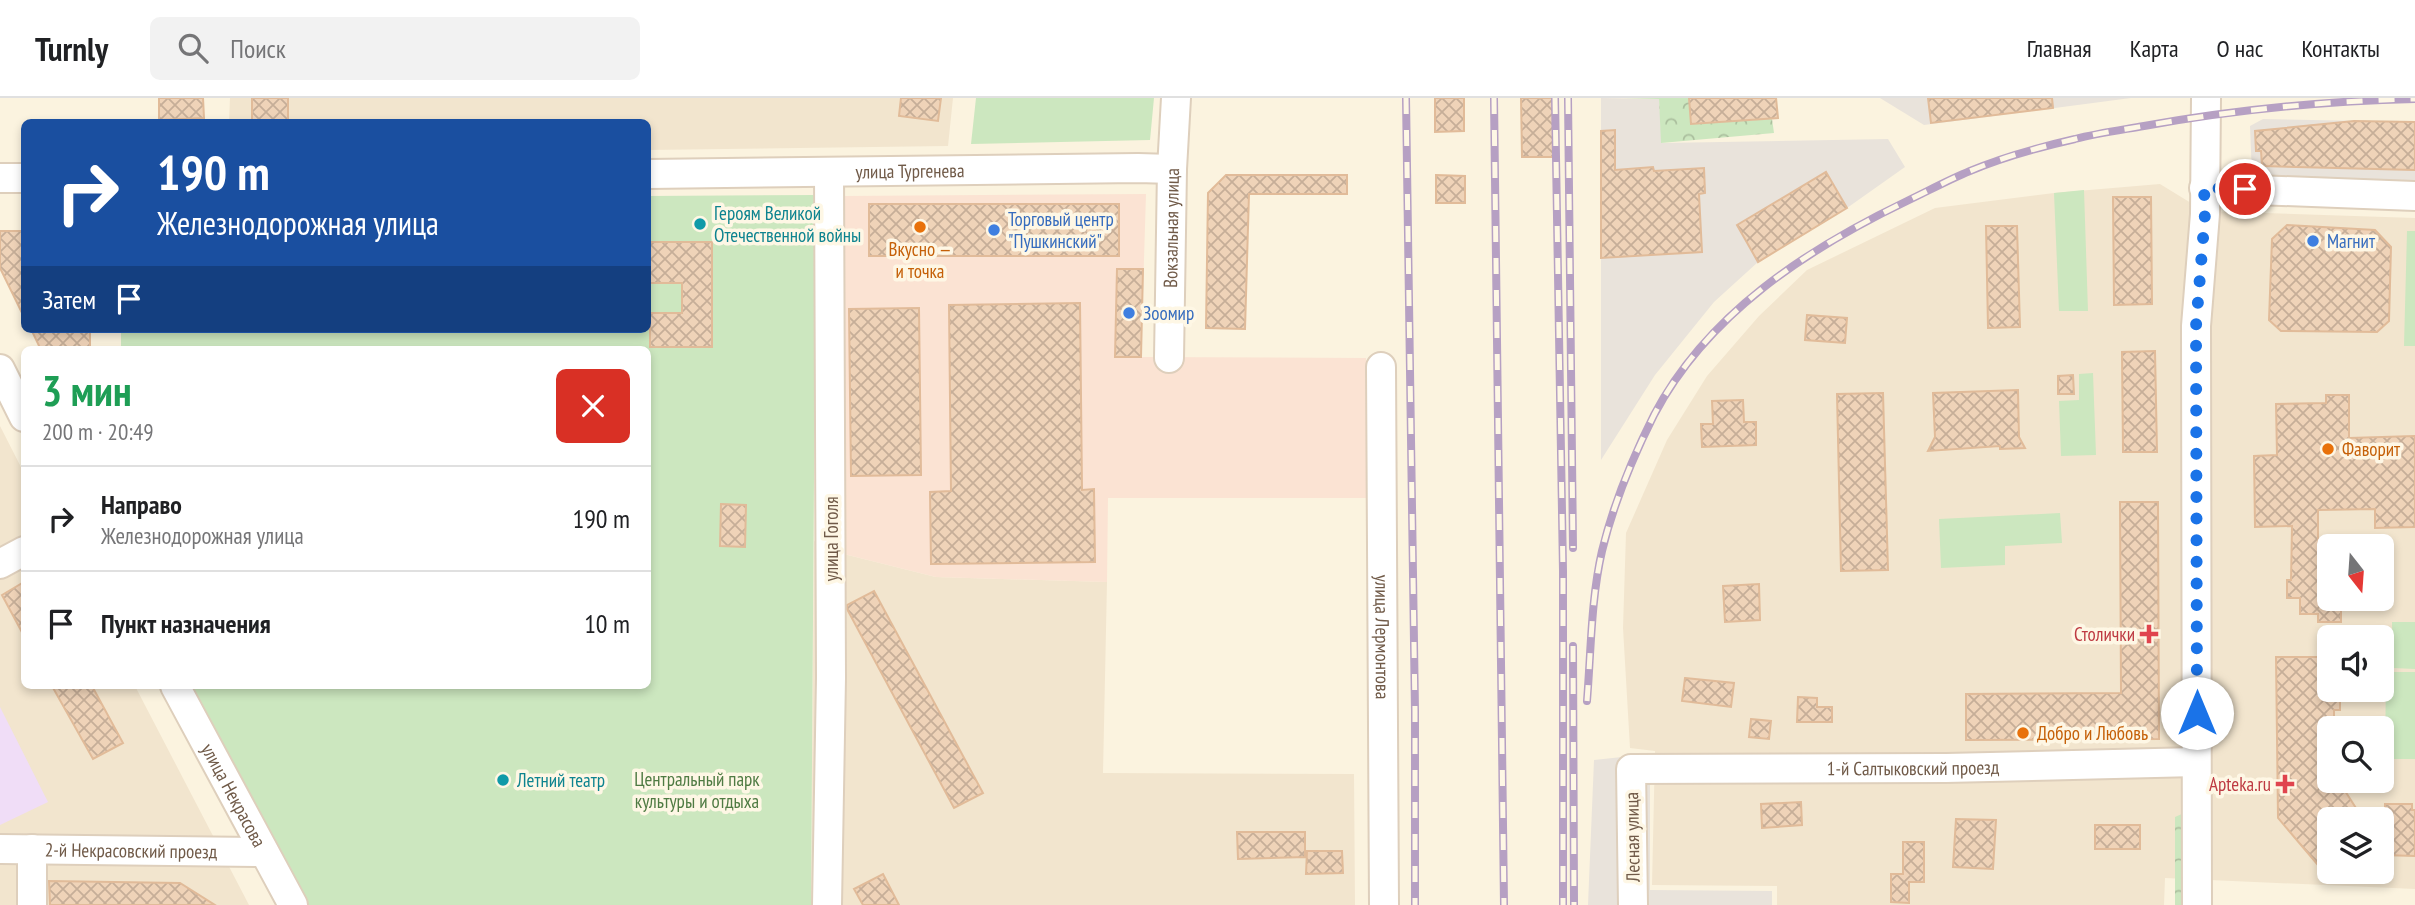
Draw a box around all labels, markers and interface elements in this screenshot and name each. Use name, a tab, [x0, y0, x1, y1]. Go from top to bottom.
search box	[150, 17, 640, 80]
text: Turnly	[35, 27, 108, 70]
icon: search	[174, 29, 212, 67]
text: Поиск	[230, 32, 286, 65]
text: Главная	[2027, 33, 2092, 64]
text: Карта	[2130, 33, 2179, 64]
text: О нас	[2217, 33, 2263, 64]
text: Контакты	[2301, 33, 2380, 64]
text: 190 m	[157, 140, 270, 204]
icon: right	[42, 147, 133, 238]
street label: улица Тургенева	[855, 158, 965, 183]
pin	[2215, 159, 2275, 219]
street label: Вокзальная улица	[1158, 168, 1184, 288]
icon: arrive	[2226, 170, 2264, 208]
place label: Героям Великой Отечественной войны	[714, 201, 861, 247]
text: Железнодорожная улица	[157, 202, 439, 244]
place label: Торговый центр "Пушкинский"	[1008, 207, 1114, 253]
marker: Героям Великой Отечественной войны	[692, 216, 708, 232]
marker: Вкусно — и точка	[912, 219, 928, 235]
marker: Торговый центр "Пушкинский"	[986, 222, 1002, 238]
place label: Магнит	[2327, 229, 2376, 253]
marker: Магнит	[2305, 233, 2321, 249]
place label: Вкусно — и точка	[889, 237, 951, 283]
icon: arrive	[110, 280, 148, 318]
text: Затем	[42, 283, 96, 316]
place label: Зоомир	[1143, 301, 1194, 325]
marker: Зоомир	[1121, 305, 1137, 321]
text: 3 мин	[42, 363, 132, 418]
button: close	[556, 369, 630, 443]
text: 200 m · 20:49	[42, 417, 154, 446]
place label: Фаворит	[2342, 437, 2401, 461]
marker: Фаворит	[2320, 441, 2336, 457]
text: Направо	[101, 488, 182, 521]
street label: улица Гоголя	[819, 497, 843, 581]
icon: right	[42, 500, 80, 538]
text: 190 m	[572, 502, 630, 535]
text: Железнодорожная улица	[101, 521, 304, 550]
north arrow	[2317, 534, 2394, 611]
map controls	[2317, 534, 2394, 884]
street label: улица Лермонтова	[1370, 575, 1395, 699]
icon: arrive	[42, 605, 80, 643]
text: Пункт назначения	[101, 607, 271, 640]
text: 10 m	[584, 607, 630, 640]
place label: Столички	[2074, 622, 2135, 646]
button: sound	[2317, 625, 2394, 702]
marker: Столички	[2141, 626, 2157, 642]
position arrow	[2160, 676, 2234, 750]
button: search	[2317, 716, 2394, 793]
place label: Добро и Любовь	[2037, 721, 2148, 745]
marker: Добро и Любовь	[2015, 725, 2031, 741]
street label: улица Некрасова	[196, 739, 271, 851]
street label: 1-й Салтыковский проезд	[1827, 755, 2000, 780]
park label: Центральный парк культуры и отдыха	[634, 767, 760, 813]
place label: Летний театр	[516, 768, 605, 792]
marker: Летний театр	[495, 772, 511, 788]
place label: Apteka.ru	[2209, 772, 2271, 796]
marker: Apteka.ru	[2277, 776, 2293, 792]
street label: Лесная улица	[1619, 792, 1645, 883]
button: layers	[2317, 807, 2394, 884]
street label: 2-й Некрасовский проезд	[45, 838, 218, 863]

